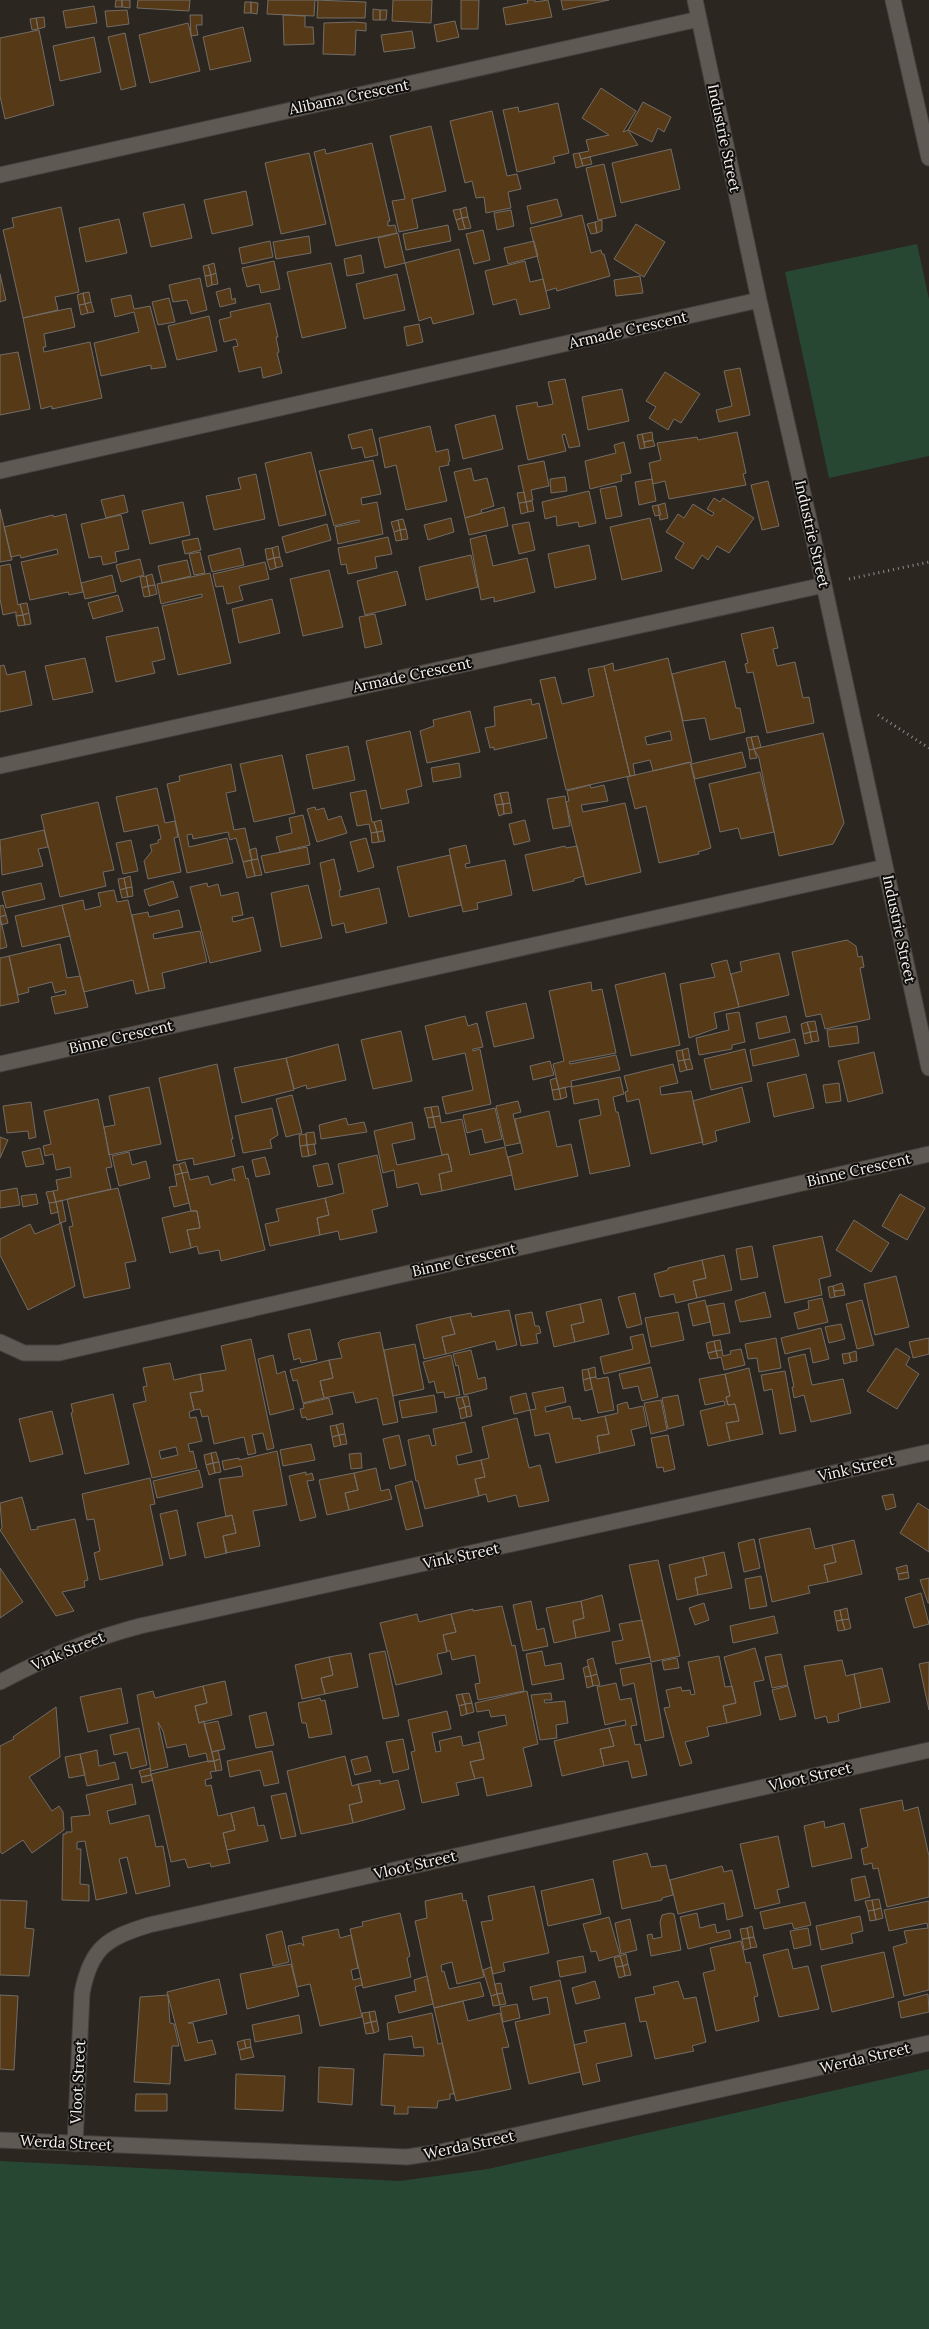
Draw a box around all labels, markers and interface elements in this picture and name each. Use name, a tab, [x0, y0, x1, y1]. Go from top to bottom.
street label: Alibama Crescent	[286, 74, 411, 119]
street label: Industrie Street	[704, 82, 745, 194]
street label: Armade Crescent	[566, 307, 689, 353]
street label: Industrie Street	[791, 478, 834, 590]
street label: Armade Crescent	[350, 653, 473, 697]
street label: Industrie Street	[879, 873, 920, 985]
street label: Binne Crescent	[67, 1015, 175, 1058]
street label: Binne Crescent	[805, 1148, 913, 1191]
street label: Binne Crescent	[410, 1238, 518, 1281]
street label: Vink Street	[815, 1450, 896, 1486]
street label: Vink Street	[420, 1538, 501, 1573]
street label: Vink Street	[28, 1627, 107, 1675]
street label: Vloot Street	[766, 1758, 853, 1795]
street label: Vloot Street	[371, 1846, 458, 1883]
street label: Werda Street	[818, 2038, 912, 2077]
street label: Vloot Street	[66, 2039, 89, 2125]
street label: Werda Street	[422, 2126, 516, 2163]
street label: Werda Street	[20, 2131, 113, 2154]

